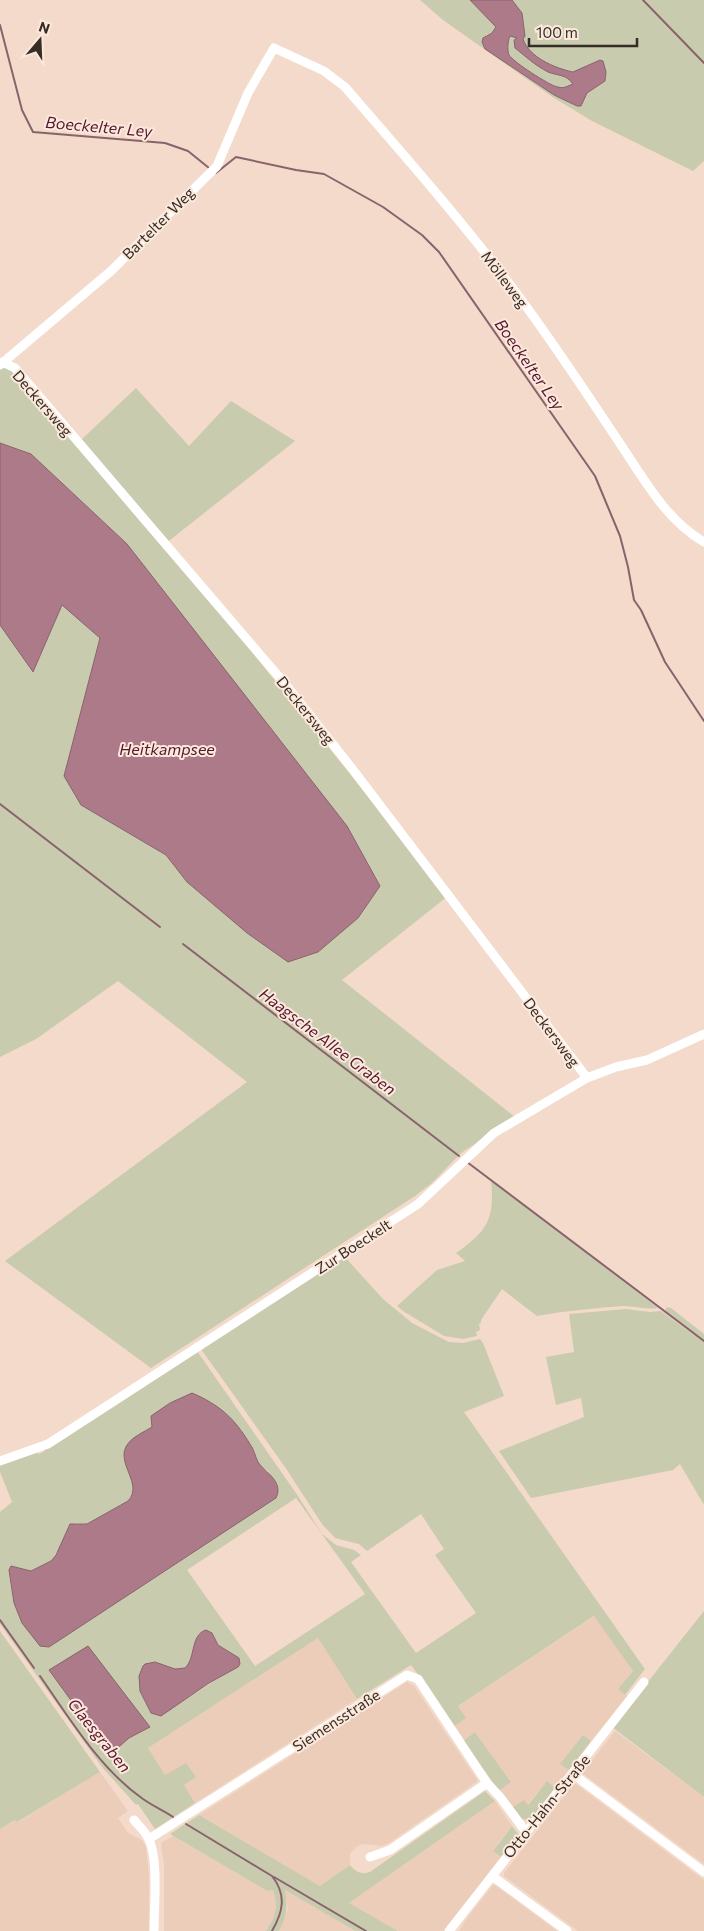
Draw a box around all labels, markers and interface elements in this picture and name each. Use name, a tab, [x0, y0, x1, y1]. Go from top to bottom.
north arrow	[15, 15, 65, 65]
scale bar	[529, 15, 636, 47]
text: N	[37, 17, 52, 37]
text: 100 m	[536, 23, 578, 41]
water label: Boeckelter Ley	[45, 112, 154, 140]
street label: Bartelter Weg	[118, 183, 198, 263]
street label: Mölleweg	[478, 247, 532, 311]
water label: Boeckelter Ley	[492, 315, 569, 414]
street label: Deckersweg	[9, 366, 77, 440]
street label: Deckersweg	[273, 672, 339, 748]
water label: Heitkampsee	[119, 739, 215, 758]
water label: Haagsche Allee Graben	[256, 984, 400, 1098]
street label: Deckersweg	[520, 994, 584, 1070]
street label: Zur Boeckelt	[312, 1215, 394, 1277]
street label: Siemensstraße	[289, 1685, 383, 1755]
water label: Claesgraben	[64, 1694, 136, 1776]
street label: Otto-Hahn-Straße	[499, 1751, 593, 1861]

